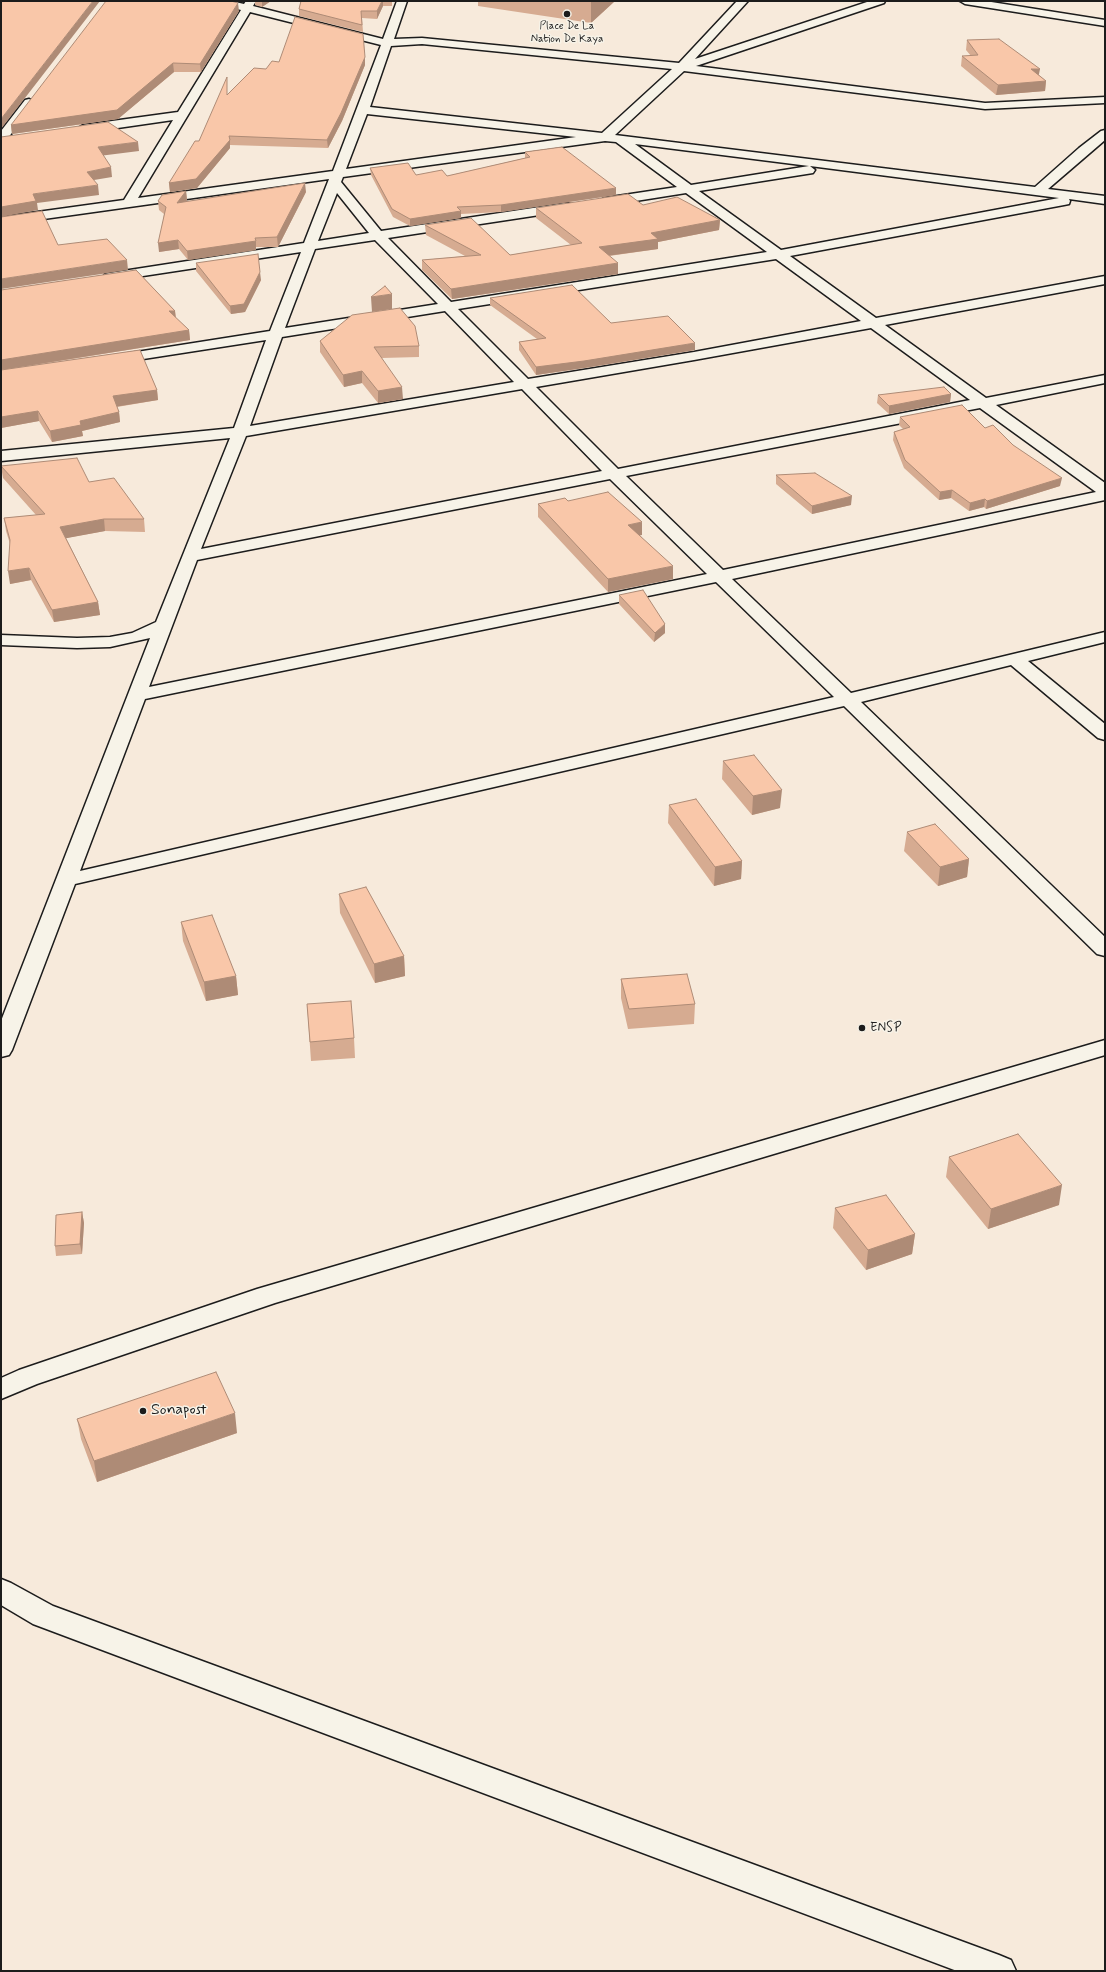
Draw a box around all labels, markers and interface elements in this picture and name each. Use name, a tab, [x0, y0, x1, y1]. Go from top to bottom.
marker: Place De La Nation De Kaya	[562, 9, 572, 19]
place label: Place De La Nation De Kaya	[531, 20, 603, 46]
place label: ENSP	[870, 1020, 901, 1036]
marker: ENSP	[857, 1023, 867, 1033]
place label: Sonapost	[151, 1401, 207, 1421]
marker: Sonapost	[138, 1406, 148, 1416]

